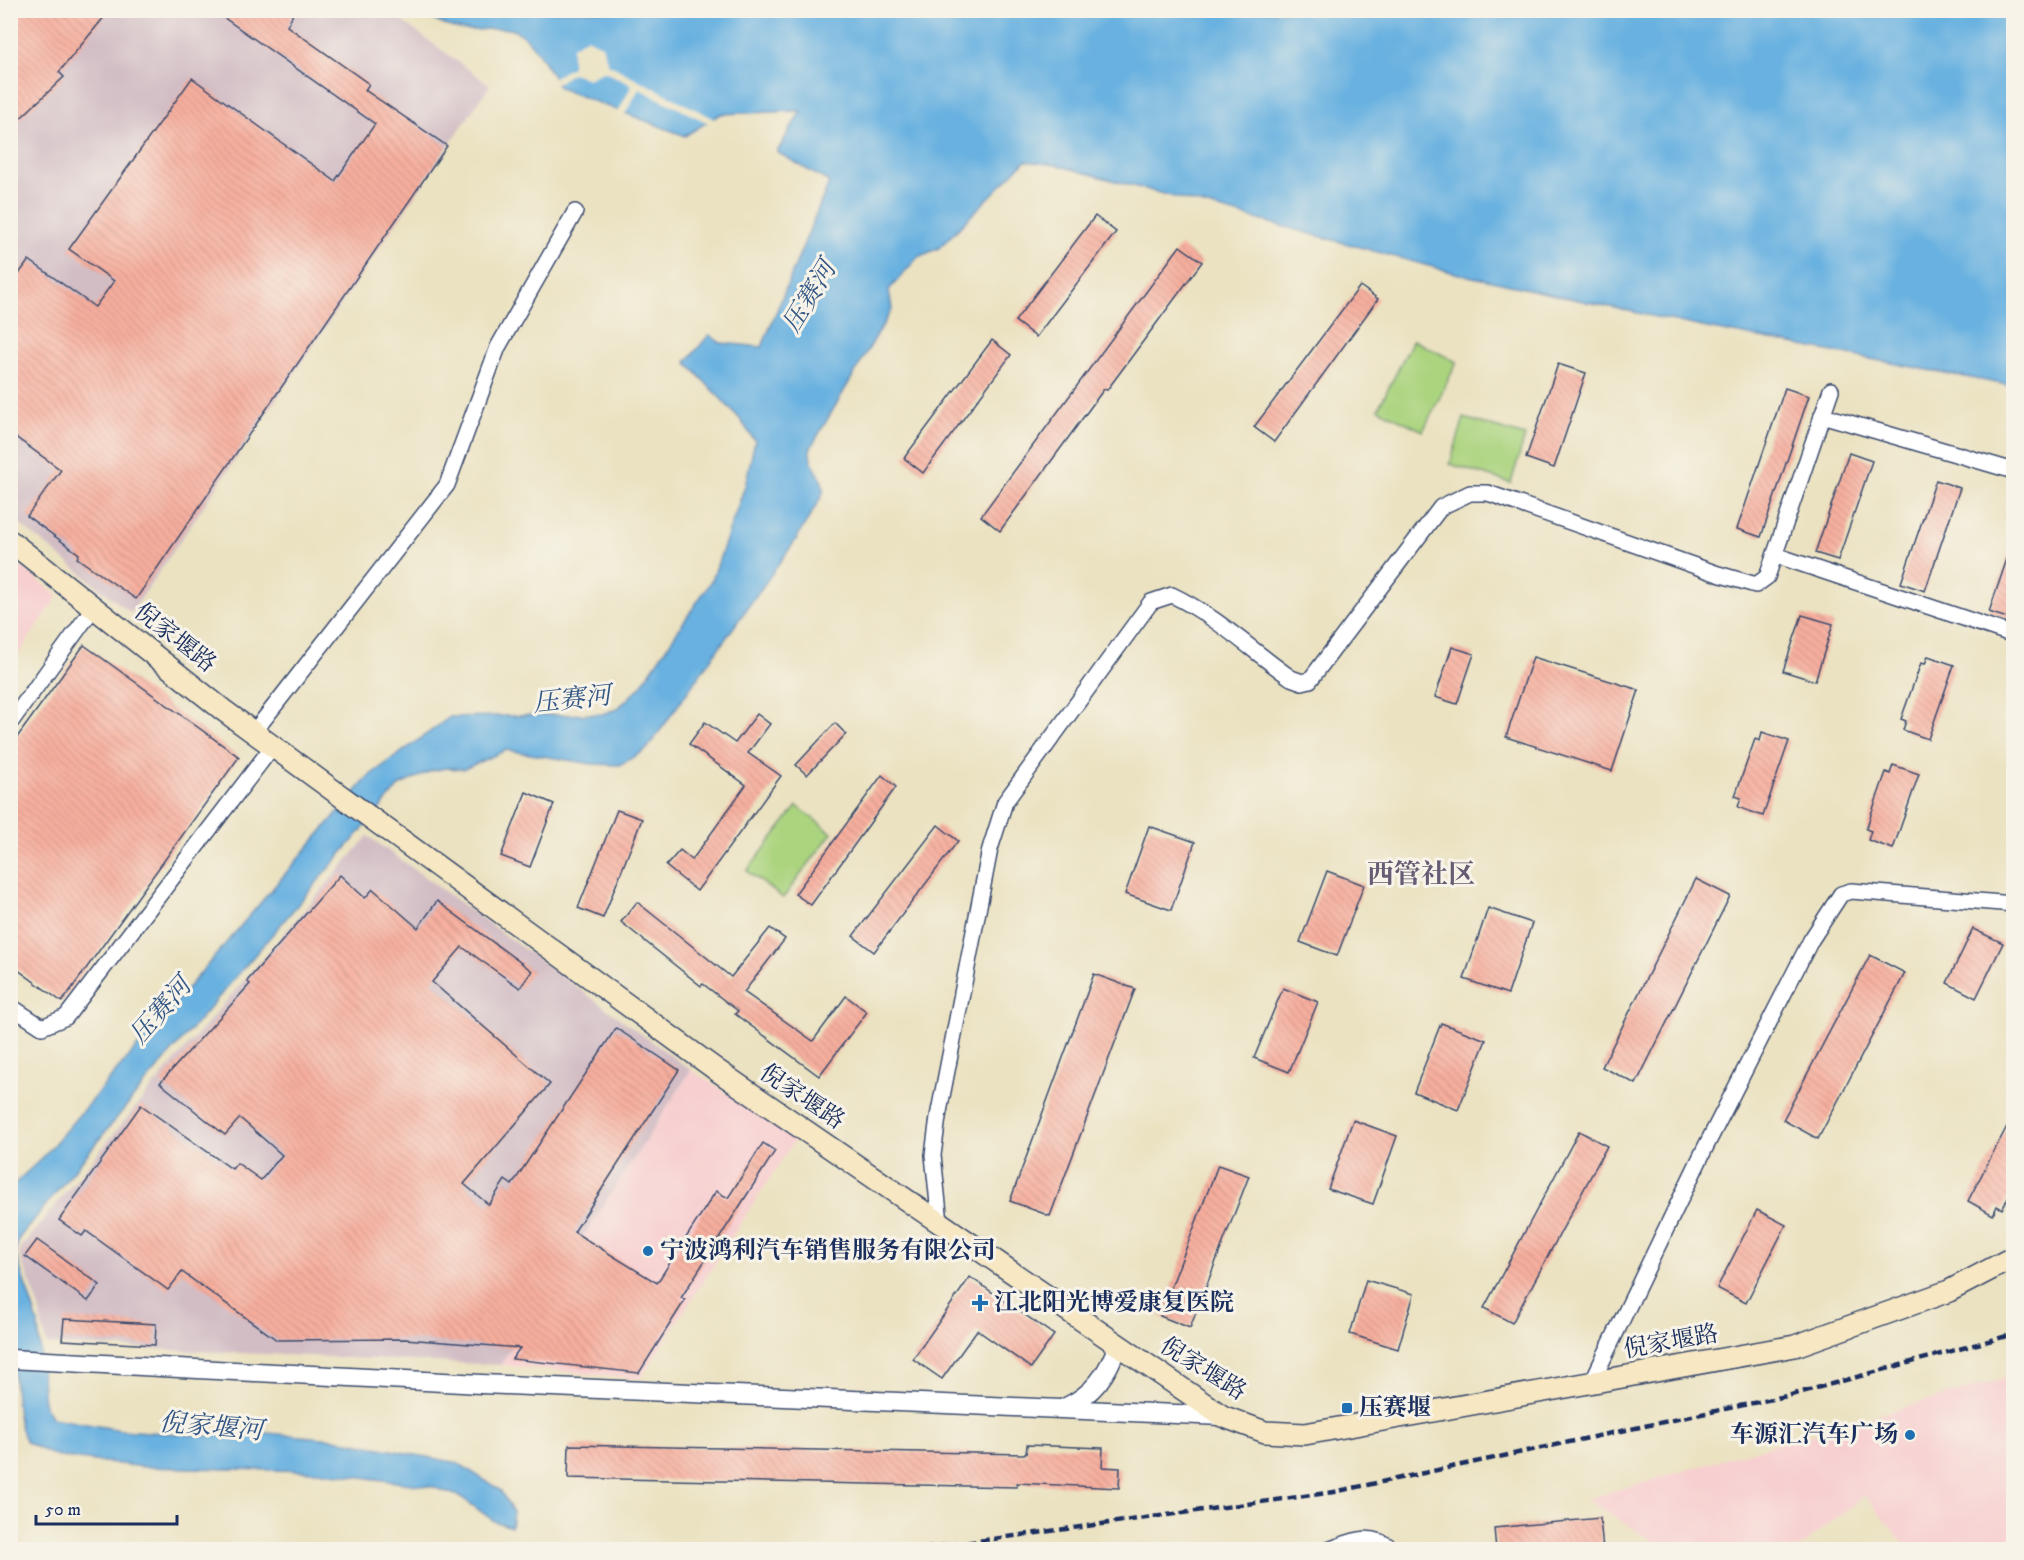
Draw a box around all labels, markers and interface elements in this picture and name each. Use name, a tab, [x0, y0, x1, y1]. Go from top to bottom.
water label: 压赛河	[776, 252, 846, 339]
street label: 倪家堰路	[128, 597, 222, 679]
water label: 压赛河	[531, 679, 616, 720]
district label: 西管社区	[1367, 858, 1475, 892]
water label: 压赛河	[123, 968, 202, 1051]
street label: 倪家堰路	[754, 1058, 850, 1136]
place label: 宁波鸿利汽车销售服务有限公司	[660, 1236, 996, 1266]
marker: 宁波鸿利汽车销售服务有限公司	[641, 1244, 655, 1258]
place label: 江北阳光博爱康复医院	[994, 1288, 1234, 1318]
marker: 江北阳光博爱康复医院	[971, 1294, 989, 1312]
street label: 倪家堰路	[1621, 1319, 1721, 1365]
street label: 倪家堰路	[1154, 1331, 1252, 1407]
place label: 压赛堰	[1359, 1393, 1431, 1423]
marker: 压赛堰	[1340, 1401, 1354, 1415]
water label: 倪家堰河	[158, 1406, 268, 1448]
place label: 车源汇汽车广场	[1730, 1420, 1898, 1450]
marker: 车源汇汽车广场	[1903, 1428, 1917, 1442]
scale bar	[36, 1488, 177, 1526]
text: 50 m	[45, 1499, 81, 1521]

